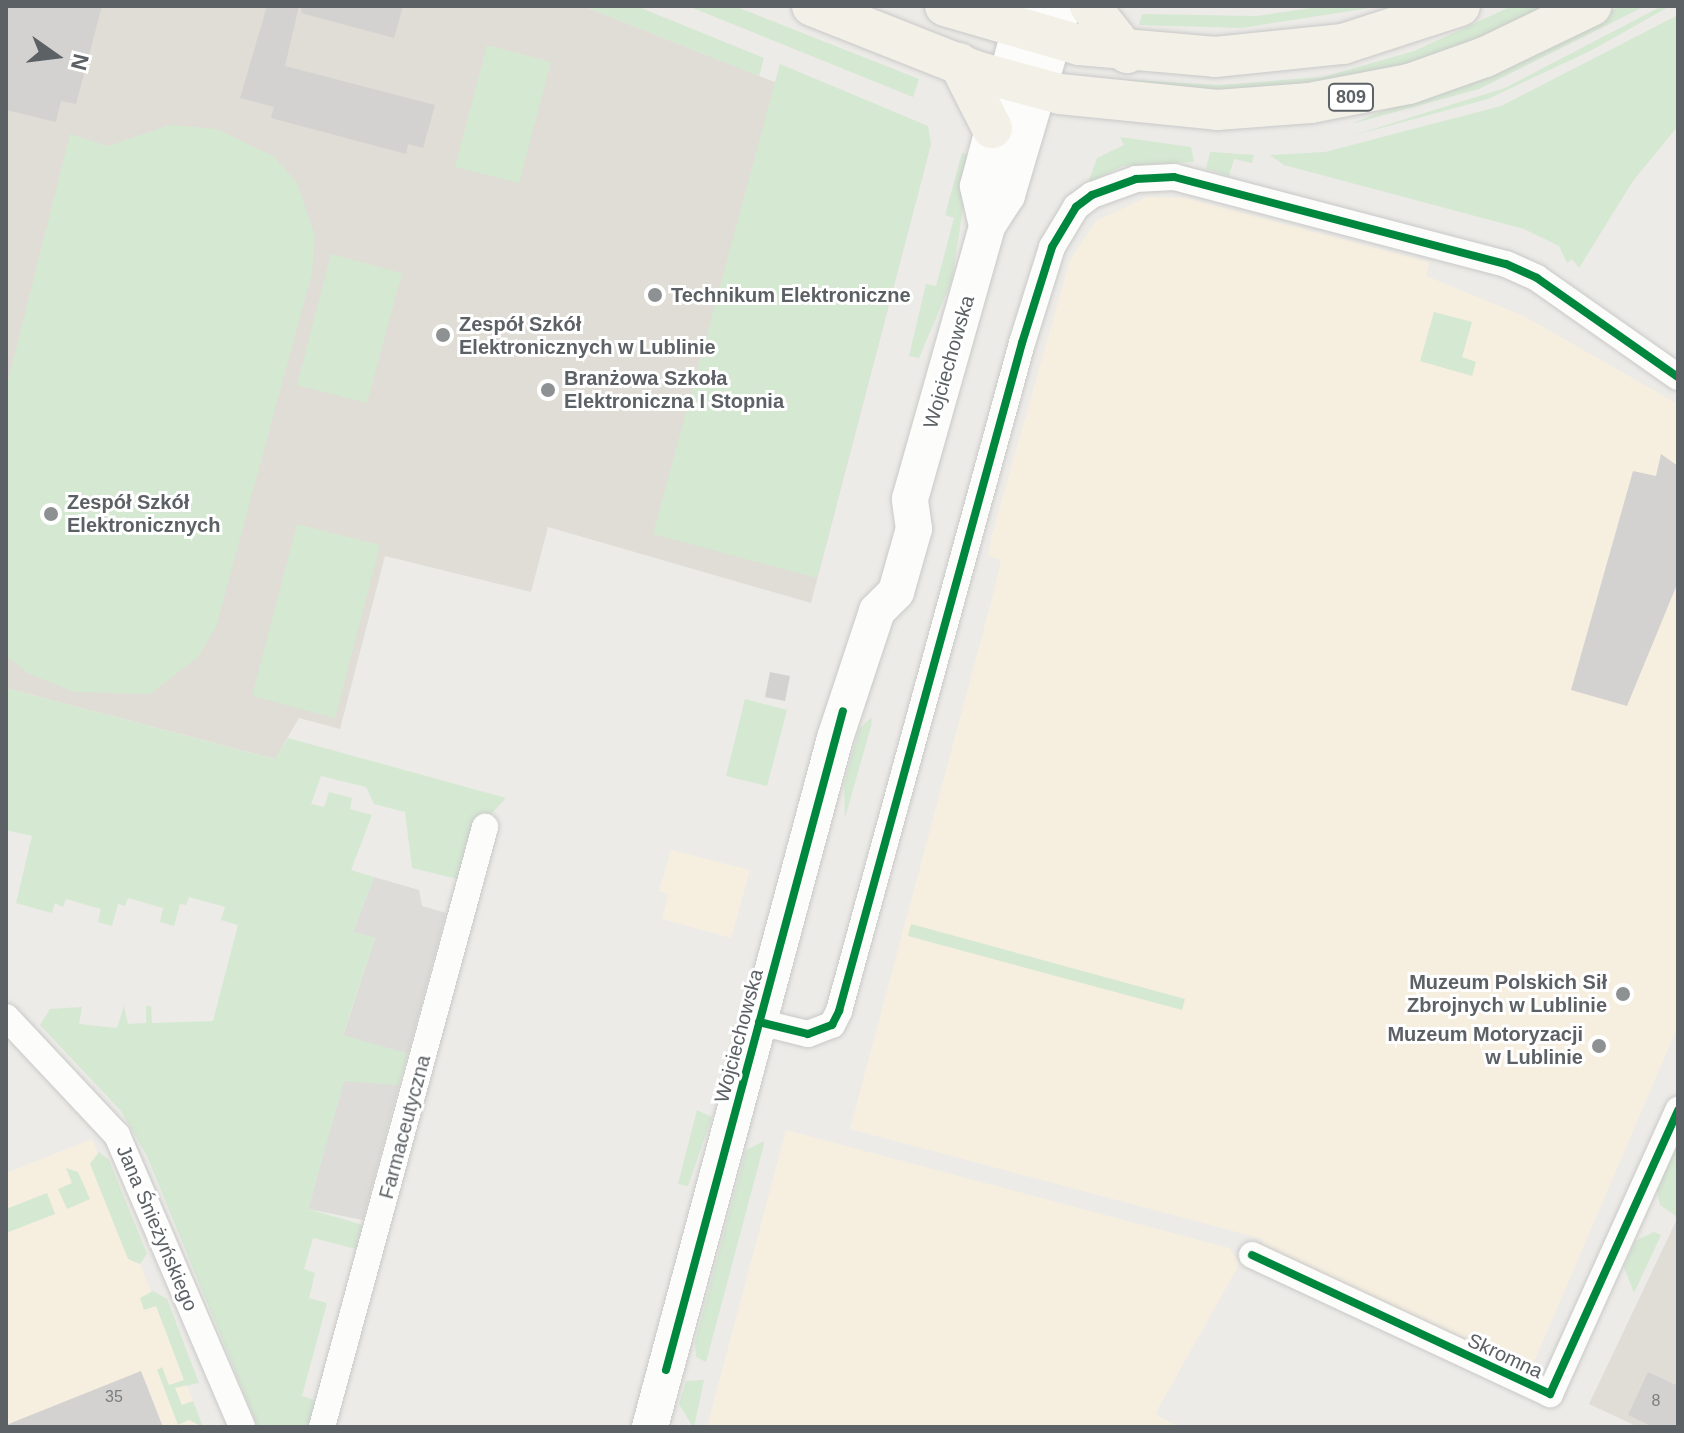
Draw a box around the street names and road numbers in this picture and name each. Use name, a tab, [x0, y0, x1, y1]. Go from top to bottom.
road number: 809	[1327, 83, 1375, 111]
street label: Wojciechowska	[919, 293, 979, 431]
street label: Wojciechowska	[710, 967, 768, 1105]
street label: Farmaceutyczna	[374, 1052, 436, 1202]
street label: Jana Śnieżyńskiego	[111, 1141, 203, 1315]
street label: Skromna	[1464, 1328, 1546, 1384]

